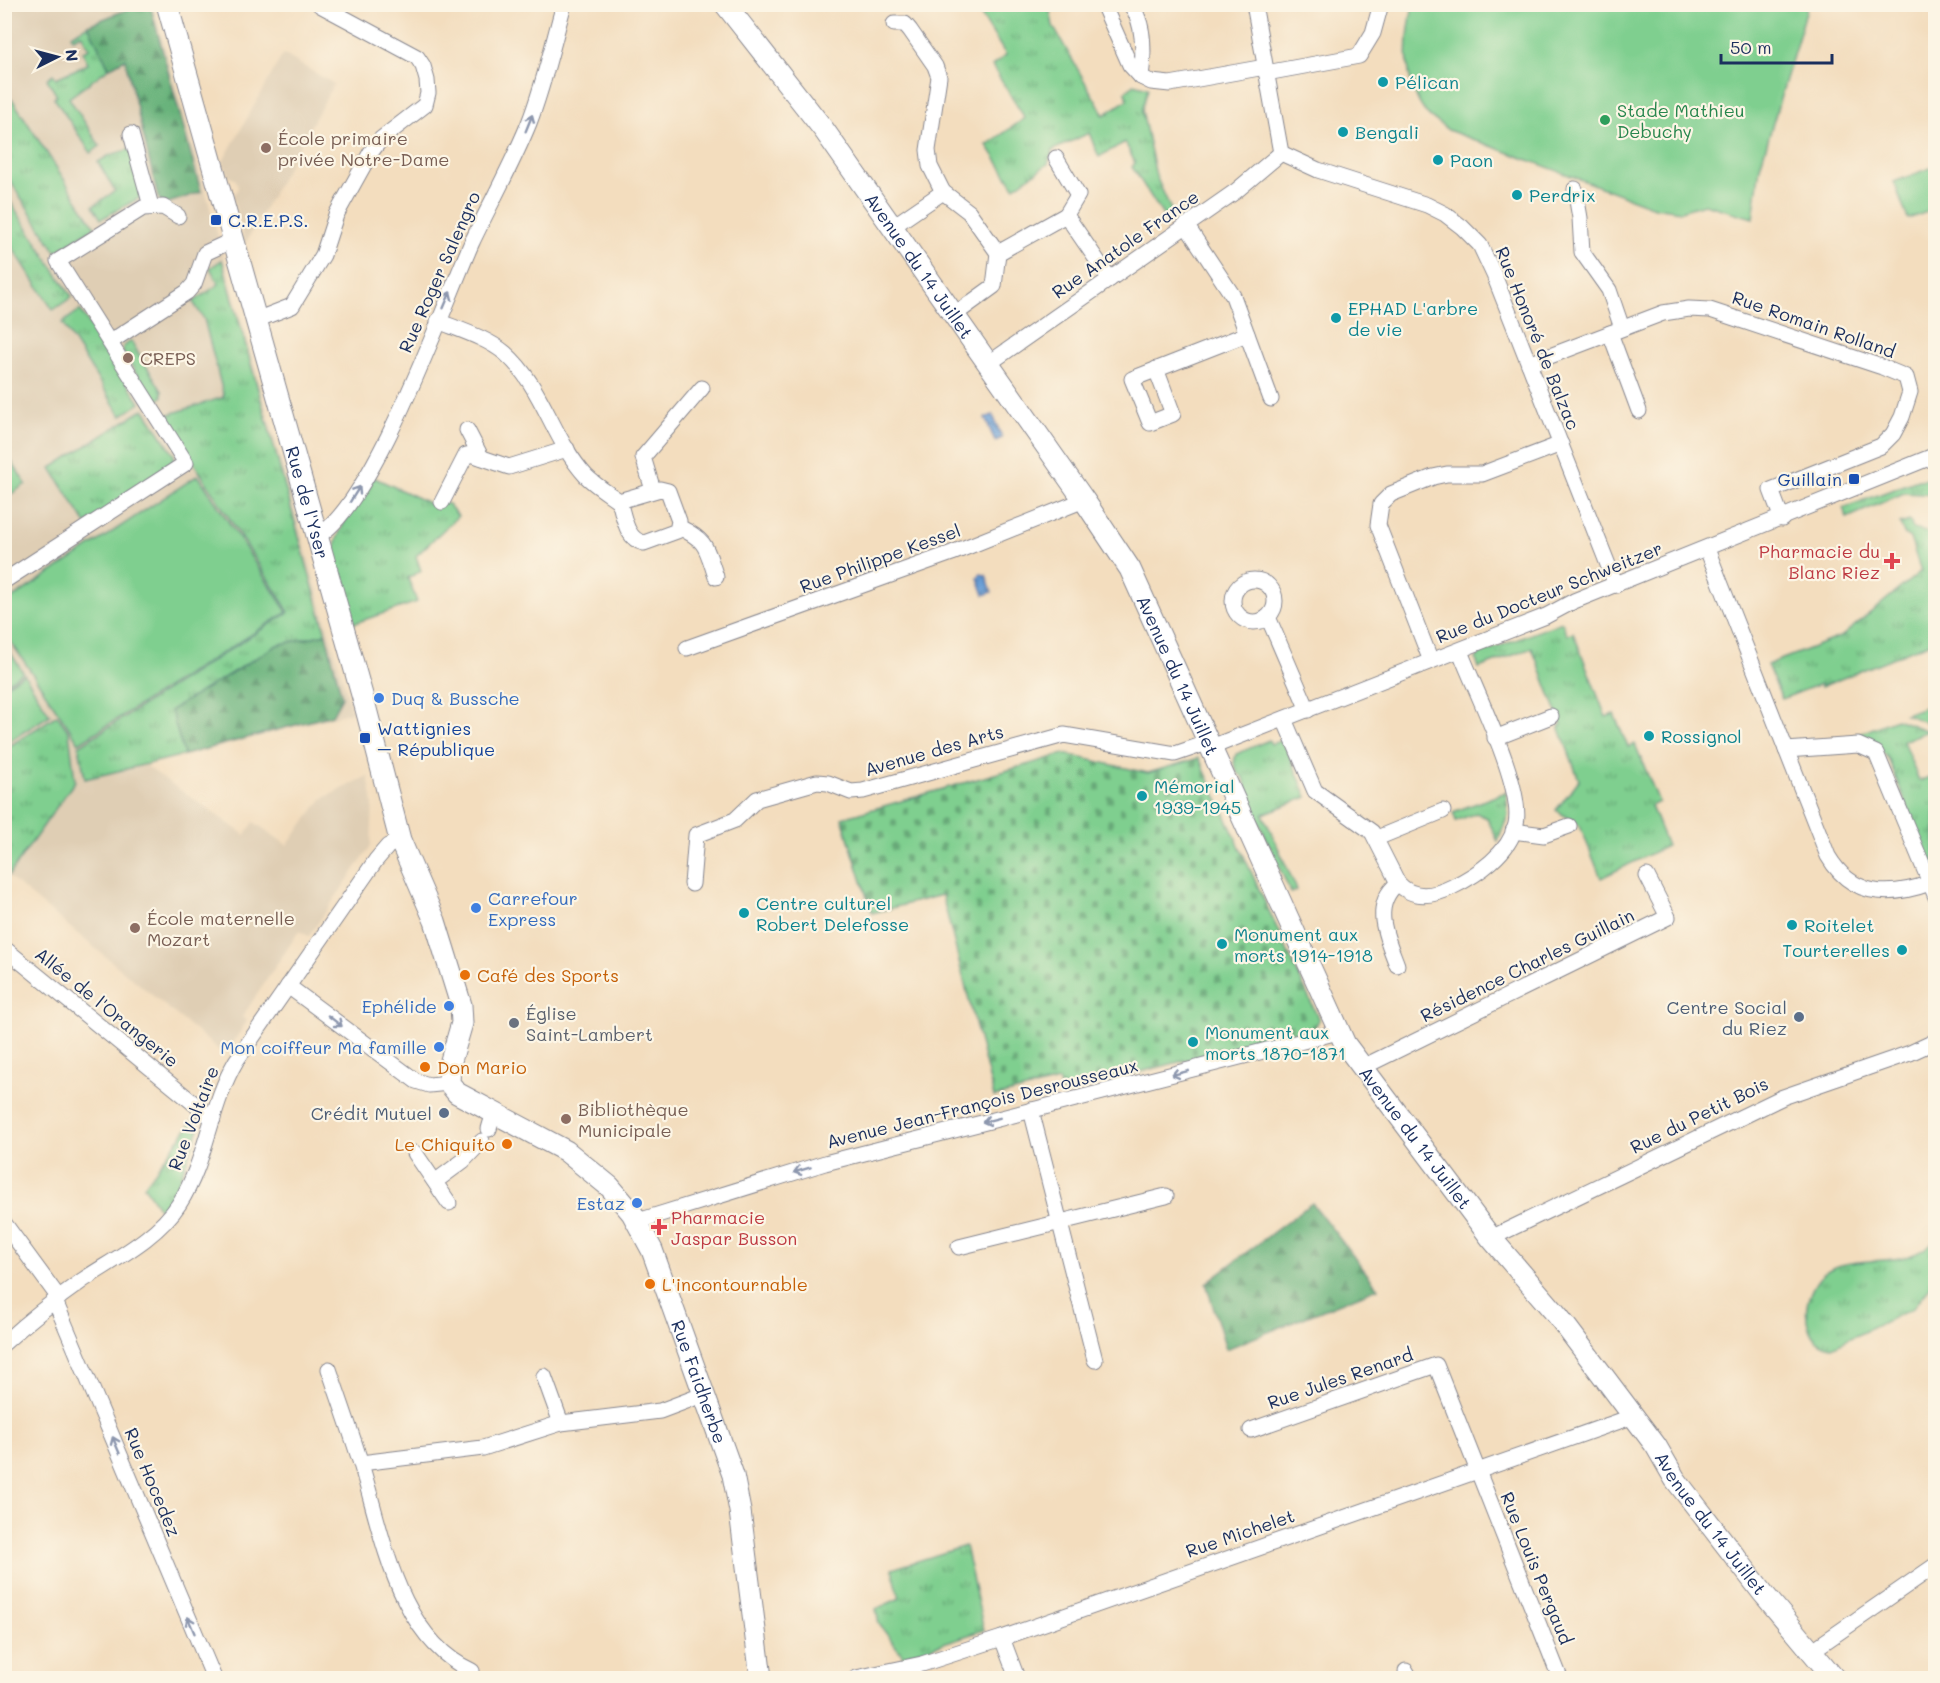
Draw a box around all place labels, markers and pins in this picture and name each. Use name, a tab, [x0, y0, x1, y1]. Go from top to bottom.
place label: Pélican	[1395, 70, 1459, 94]
marker: Pélican	[1376, 75, 1390, 89]
place label: Stade Mathieu Debuchy	[1617, 98, 1745, 143]
marker: Stade Mathieu Debuchy	[1598, 113, 1612, 127]
place label: Bengali	[1355, 120, 1419, 144]
marker: Bengali	[1336, 125, 1350, 139]
place label: École primaire privée Notre-Dame	[278, 126, 449, 171]
marker: École primaire privée Notre-Dame	[259, 141, 273, 155]
place label: Paon	[1450, 148, 1493, 172]
marker: Paon	[1431, 153, 1445, 167]
place label: Perdrix	[1529, 183, 1595, 207]
marker: Perdrix	[1510, 188, 1524, 202]
place label: C.R.E.P.S.	[228, 208, 309, 232]
marker: C.R.E.P.S.	[209, 213, 223, 227]
place label: EPHAD L'arbre de vie	[1348, 296, 1478, 341]
marker: EPHAD L'arbre de vie	[1329, 311, 1343, 325]
place label: CREPS	[140, 346, 196, 370]
marker: CREPS	[121, 351, 135, 365]
place label: Guillain	[1778, 467, 1842, 491]
marker: Guillain	[1847, 472, 1861, 486]
place label: Pharmacie du Blanc Riez	[1759, 539, 1880, 584]
marker: Pharmacie du Blanc Riez	[1885, 554, 1899, 568]
place label: Duq & Bussche	[391, 686, 520, 710]
marker: Duq & Bussche	[372, 691, 386, 705]
place label: Wattignies – République	[377, 716, 495, 761]
place label: Rossignol	[1661, 724, 1742, 748]
marker: Rossignol	[1642, 729, 1656, 743]
marker: Wattignies – République	[358, 731, 372, 745]
place label: Mémorial 1939-1945	[1154, 774, 1241, 819]
marker: Mémorial 1939-1945	[1135, 789, 1149, 803]
place label: Carrefour Express	[488, 886, 578, 931]
place label: Centre culturel Robert Delefosse	[756, 891, 909, 936]
marker: Carrefour Express	[469, 901, 483, 915]
place label: École maternelle Mozart	[147, 906, 295, 951]
marker: Centre culturel Robert Delefosse	[737, 906, 751, 920]
place label: Roitelet	[1804, 913, 1874, 937]
marker: Roitelet	[1785, 918, 1799, 932]
marker: École maternelle Mozart	[128, 921, 142, 935]
place label: Monument aux morts 1914-1918	[1234, 922, 1373, 967]
marker: Monument aux morts 1914-1918	[1215, 937, 1229, 951]
place label: Tourterelles	[1782, 938, 1890, 962]
marker: Tourterelles	[1895, 943, 1909, 957]
place label: Café des Sports	[477, 963, 619, 987]
marker: Café des Sports	[458, 968, 472, 982]
place label: Ephélide	[362, 994, 437, 1018]
place label: Centre Social du Riez	[1667, 995, 1787, 1040]
marker: Ephélide	[442, 999, 456, 1013]
place label: Église Saint-Lambert	[526, 1001, 653, 1046]
marker: Centre Social du Riez	[1792, 1010, 1806, 1024]
marker: Église Saint-Lambert	[507, 1016, 521, 1030]
place label: Monument aux morts 1870-1871	[1205, 1020, 1346, 1065]
place label: Mon coiffeur Ma famille	[220, 1035, 427, 1059]
marker: Monument aux morts 1870-1871	[1186, 1035, 1200, 1049]
marker: Mon coiffeur Ma famille	[432, 1040, 446, 1054]
place label: Don Mario	[437, 1055, 527, 1079]
marker: Don Mario	[418, 1060, 432, 1074]
place label: Bibliothèque Municipale	[578, 1097, 689, 1142]
place label: Crédit Mutuel	[311, 1101, 432, 1125]
marker: Crédit Mutuel	[437, 1106, 451, 1120]
marker: Bibliothèque Municipale	[559, 1112, 573, 1126]
place label: Le Chiquito	[395, 1132, 495, 1156]
marker: Le Chiquito	[500, 1137, 514, 1151]
place label: Estaz	[577, 1191, 625, 1215]
marker: Estaz	[630, 1196, 644, 1210]
place label: Pharmacie Jaspar Busson	[671, 1205, 797, 1250]
marker: Pharmacie Jaspar Busson	[652, 1220, 666, 1234]
place label: L'incontournable	[662, 1272, 808, 1296]
marker: L'incontournable	[643, 1277, 657, 1291]

